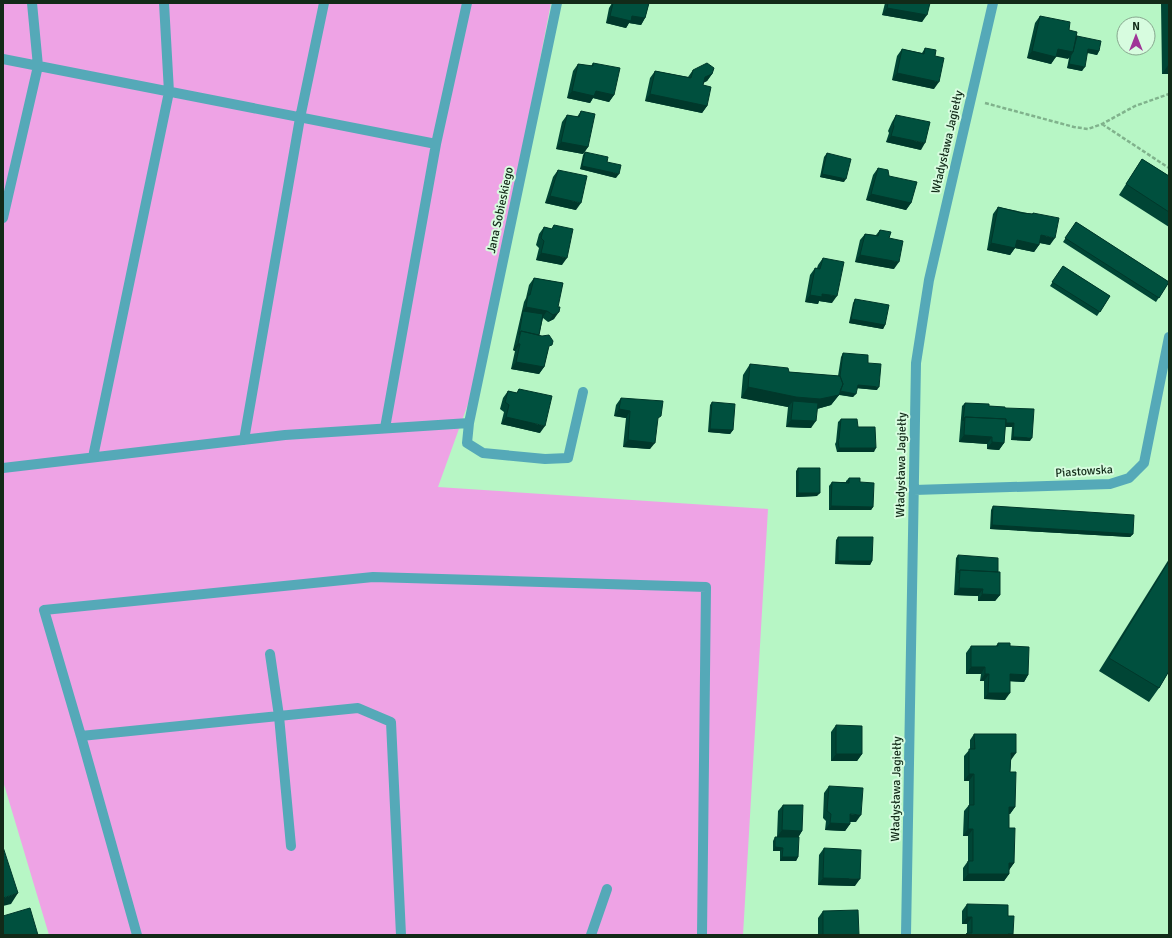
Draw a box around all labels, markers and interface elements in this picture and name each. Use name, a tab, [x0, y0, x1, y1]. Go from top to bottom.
north arrow	[1116, 16, 1156, 56]
text: N	[1132, 20, 1140, 33]
street label: Władysława Jagiełły	[928, 89, 967, 195]
street label: Jana Sobieskiego	[484, 166, 517, 255]
street label: Władysława Jagiełły	[893, 412, 910, 518]
street label: Piastowska	[1055, 462, 1113, 481]
street label: Władysława Jagiełły	[888, 736, 905, 842]

